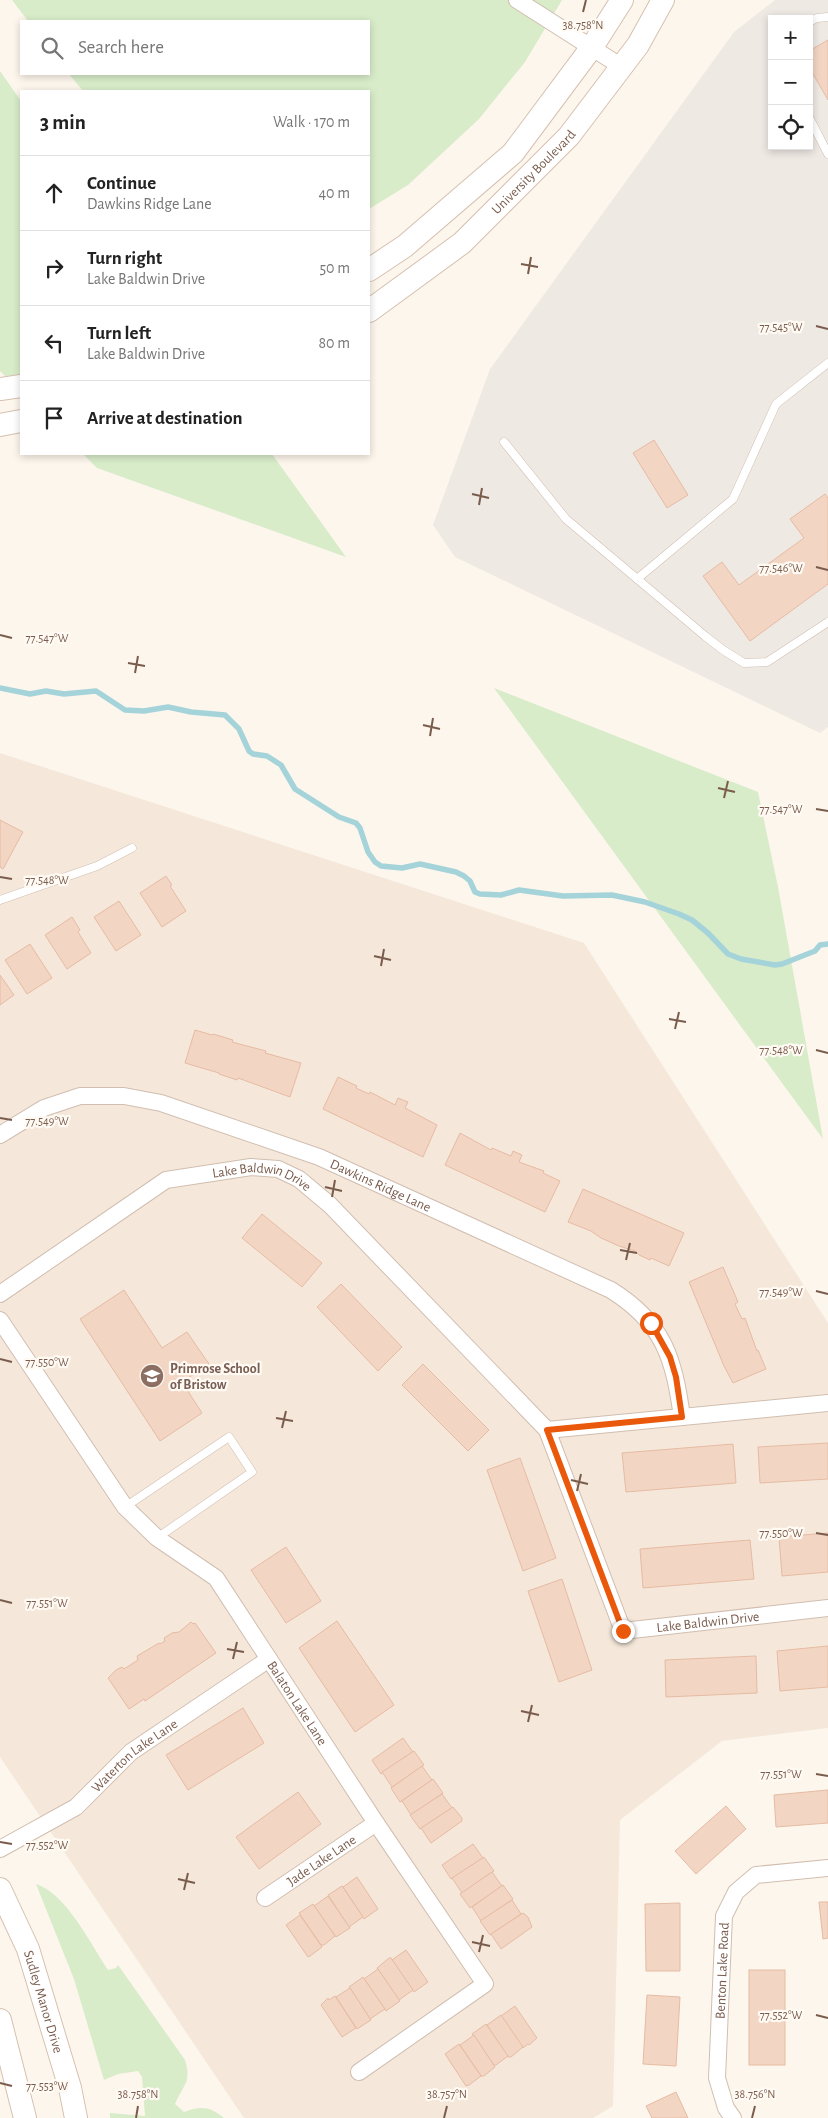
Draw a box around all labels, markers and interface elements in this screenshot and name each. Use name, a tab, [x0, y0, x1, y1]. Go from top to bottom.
map controls	[768, 15, 813, 150]
button: +	[768, 15, 813, 60]
text: 38.758°N	[563, 19, 603, 31]
search box	[20, 20, 370, 75]
icon: search	[38, 34, 66, 62]
text: Search here	[78, 38, 164, 57]
button: −	[768, 60, 813, 105]
button: locate	[768, 105, 813, 150]
text: 3 min	[40, 112, 86, 133]
text: Walk · 170 m	[273, 114, 350, 130]
street label: University Boulevard	[489, 128, 579, 217]
text: Continue	[87, 174, 156, 193]
icon: ahead	[40, 179, 68, 207]
text: 40 m	[318, 185, 350, 201]
text: Dawkins Ridge Lane	[87, 196, 212, 212]
text: Turn right	[87, 249, 162, 268]
icon: right	[40, 254, 68, 282]
text: 50 m	[319, 260, 350, 276]
text: Lake Baldwin Drive	[87, 271, 205, 287]
text: 77.545°W	[760, 321, 803, 333]
text: Turn left	[87, 324, 151, 343]
icon: left	[40, 329, 68, 357]
text: 80 m	[319, 335, 350, 351]
text: Lake Baldwin Drive	[87, 346, 205, 362]
icon: arrive	[40, 404, 68, 432]
text: Arrive at destination	[87, 409, 243, 428]
text: 77.546°W	[759, 562, 803, 574]
text: 77.547°W	[26, 632, 69, 644]
text: 77.547°W	[760, 803, 803, 815]
text: 77.548°W	[25, 874, 69, 886]
text: 77.548°W	[759, 1044, 803, 1056]
text: 77.549°W	[25, 1115, 69, 1127]
street label: Dawkins Ridge Lane	[328, 1157, 433, 1215]
street label: Lake Baldwin Drive	[211, 1161, 314, 1194]
text: 77.549°W	[759, 1286, 803, 1298]
route start	[640, 1312, 663, 1335]
text: 77.550°W	[25, 1356, 69, 1368]
place label: Primrose School of Bristow	[170, 1362, 260, 1392]
school or university icon: Primrose School of Bristow	[139, 1363, 165, 1389]
text: 77.550°W	[759, 1527, 803, 1539]
text: 77.551°W	[26, 1597, 68, 1609]
street label: Lake Baldwin Drive	[656, 1610, 760, 1635]
route end	[612, 1620, 635, 1643]
street label: Balaton Lake Lane	[264, 1659, 329, 1748]
street label: Waterton Lake Lane	[89, 1717, 180, 1795]
text: 77.551°W	[760, 1768, 802, 1780]
street label: Jade Lake Lane	[285, 1833, 359, 1889]
text: 77.552°W	[26, 1839, 69, 1851]
street label: Benton Lake Road	[714, 1922, 732, 2019]
street label: Sudley Manor Drive	[21, 1949, 65, 2055]
text: 77.552°W	[760, 2009, 803, 2021]
text: 77.553°W	[26, 2080, 68, 2092]
text: 38.758°N	[118, 2088, 158, 2100]
text: 38.757°N	[427, 2088, 467, 2100]
text: 38.756°N	[735, 2088, 775, 2100]

